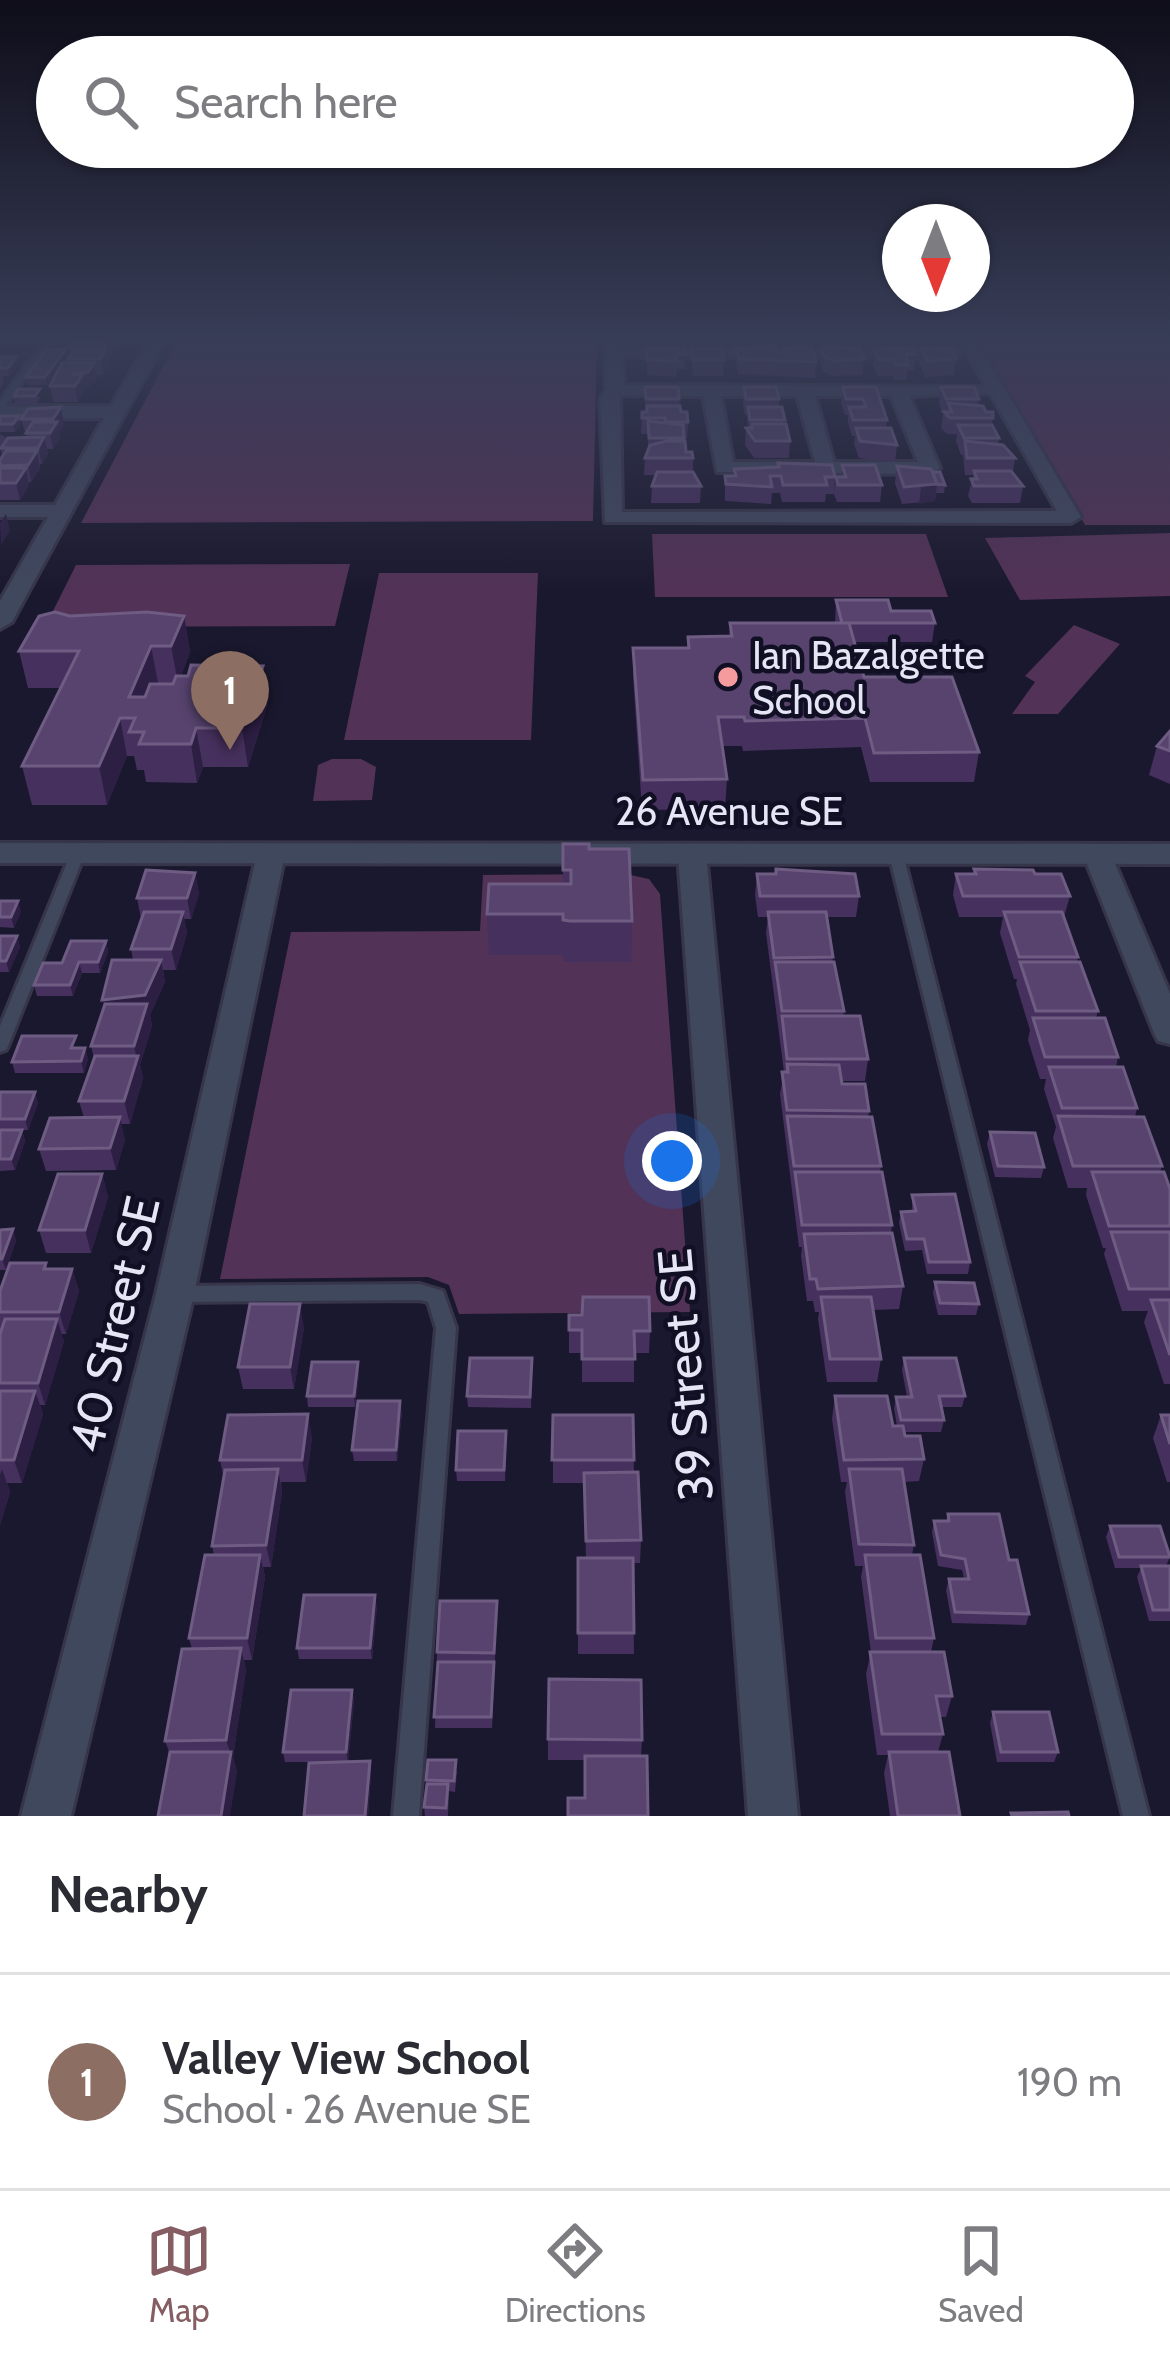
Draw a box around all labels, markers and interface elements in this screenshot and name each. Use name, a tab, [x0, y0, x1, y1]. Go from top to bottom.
search box	[36, 36, 1134, 168]
icon: search	[78, 69, 144, 135]
text: Search here	[174, 75, 398, 129]
north arrow	[882, 204, 990, 312]
place label: Ian Bazalgette School	[752, 631, 985, 724]
pin: 1	[191, 651, 269, 750]
marker: Ian Bazalgette School	[715, 664, 741, 690]
street label: 26 Avenue SE	[615, 787, 843, 835]
your location	[642, 1131, 702, 1191]
street label: 40 Street SE	[56, 1190, 172, 1458]
street label: 39 Street SE	[645, 1247, 725, 1503]
text: Nearby	[48, 1863, 208, 1925]
text: Valley View School	[162, 2031, 530, 2085]
text: 1	[80, 2058, 94, 2106]
text: 190 m	[1017, 2058, 1122, 2106]
text: School · 26 Avenue SE	[162, 2085, 531, 2133]
tab: Map	[146, 2218, 212, 2330]
tab: Directions	[505, 2218, 646, 2330]
tab: Saved	[938, 2218, 1024, 2330]

